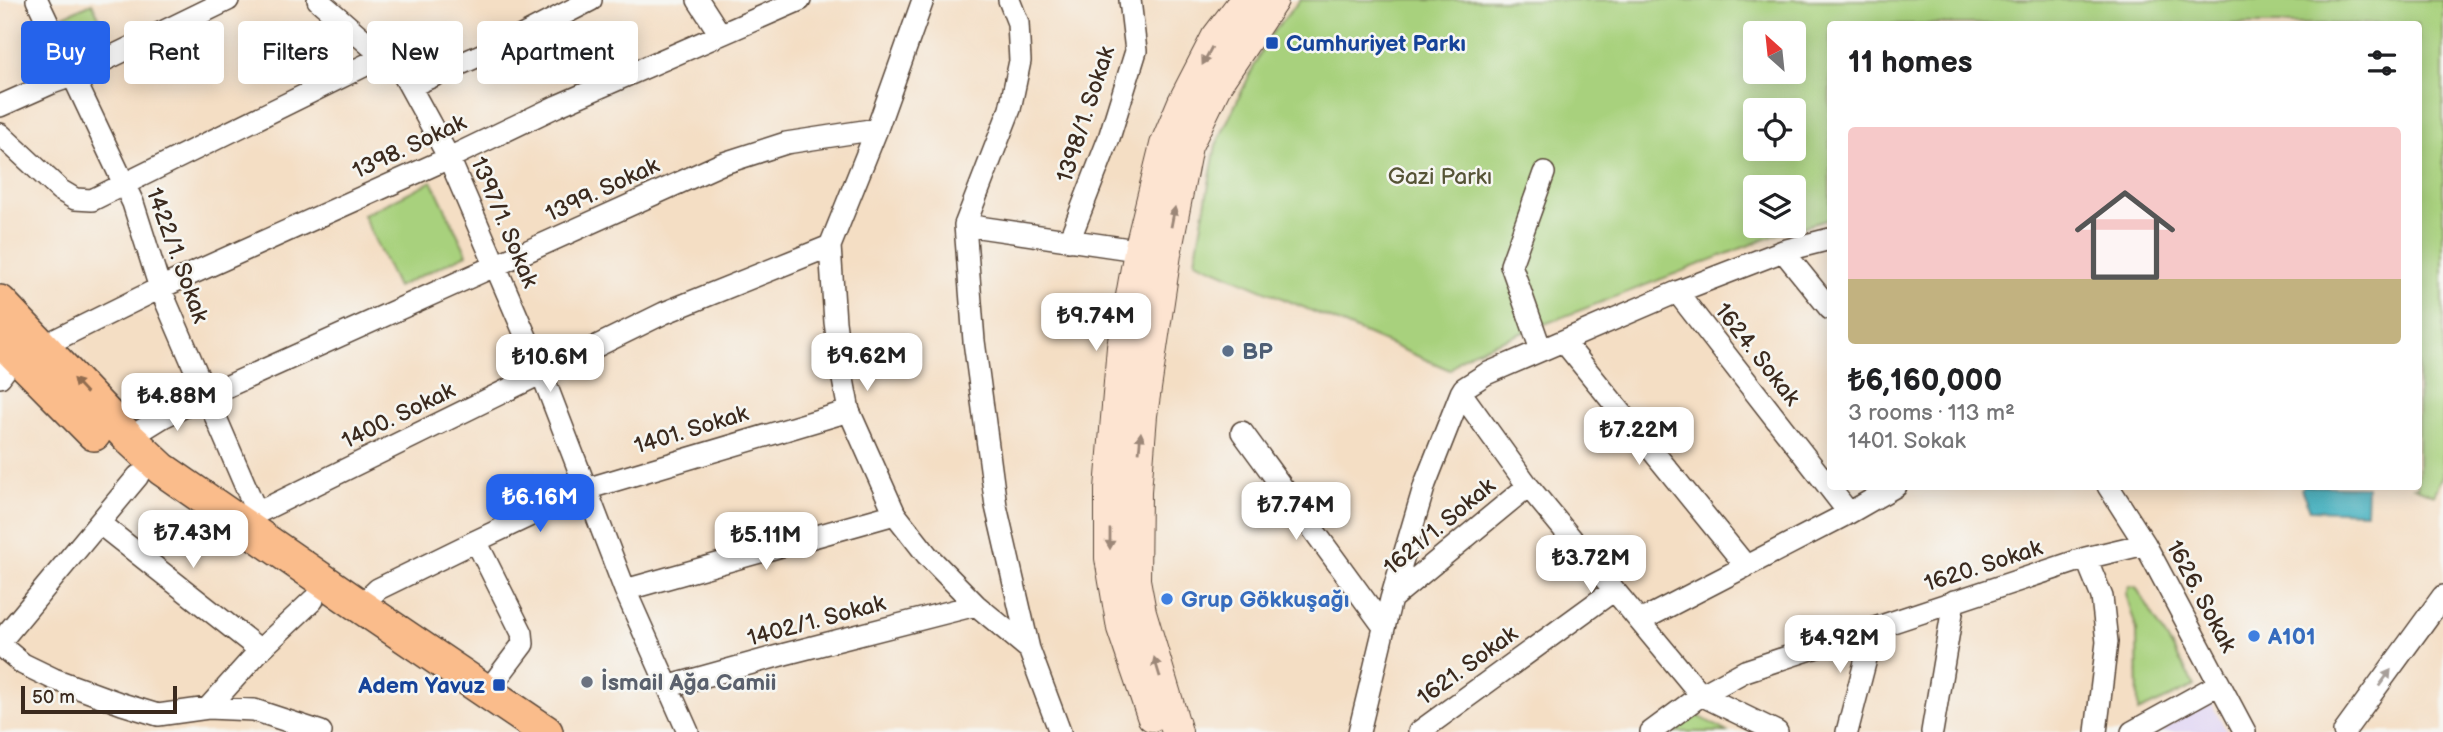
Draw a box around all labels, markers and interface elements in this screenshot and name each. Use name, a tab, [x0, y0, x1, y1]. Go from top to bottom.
chip: Buy	[21, 21, 110, 84]
chip: Rent	[124, 21, 224, 84]
chip: Filters	[238, 21, 353, 84]
chip: New	[367, 21, 463, 84]
chip: Apartment	[477, 21, 638, 84]
north arrow	[1743, 21, 1806, 84]
map controls	[1743, 21, 1806, 238]
place label: Cumhuriyet Parkı	[1286, 30, 1466, 58]
marker: Cumhuriyet Parkı	[1264, 35, 1280, 51]
street label: 1398/1. Sokak	[1051, 42, 1121, 186]
icon: filters	[2363, 44, 2401, 82]
text: 11 homes	[1848, 45, 1972, 81]
one-way arrow	[1201, 47, 1213, 67]
button: locate	[1743, 98, 1806, 161]
street label: 1398. Sokak	[348, 108, 471, 185]
street label: 1399. Sokak	[541, 151, 664, 228]
street label: 1397/1. Sokak	[464, 153, 544, 293]
park label: Gazi Parkı	[1388, 163, 1492, 191]
icon: home	[2062, 172, 2188, 298]
button: layers	[1743, 175, 1806, 238]
street label: 1422/1. Sokak	[140, 184, 215, 327]
one-way arrow	[1168, 206, 1179, 228]
pin: ₺9.74M	[1039, 294, 1153, 353]
street label: 1624. Sokak	[1708, 298, 1806, 412]
text: ₺9.74M	[1057, 302, 1135, 330]
pin: ₺10.6M	[493, 334, 607, 394]
pin: ₺9.62M	[810, 334, 924, 393]
place label: BP	[1242, 338, 1273, 366]
text: ₺9.62M	[827, 342, 907, 370]
text: ₺10.6M	[512, 343, 588, 371]
marker: BP	[1220, 343, 1236, 359]
text: ₺6,160,000	[1848, 363, 2002, 399]
pin: ₺4.88M	[120, 374, 234, 433]
street label: 1400. Sokak	[337, 376, 460, 455]
one-way arrow	[72, 378, 88, 395]
text: ₺4.88M	[137, 382, 217, 410]
street label: 1401. Sokak	[631, 399, 752, 461]
text: 3 rooms · 113 m²	[1848, 399, 2015, 427]
pin: ₺7.22M	[1582, 407, 1696, 467]
text: ₺7.22M	[1600, 416, 1678, 444]
text: 1401. Sokak	[1848, 427, 1966, 455]
one-way arrow	[1135, 431, 1146, 453]
street label: 1621/1. Sokak	[1378, 472, 1502, 581]
pin: ₺6.16M	[483, 475, 597, 534]
pin: ₺7.74M	[1239, 482, 1353, 542]
text: ₺6.16M	[502, 483, 578, 511]
text: ₺7.74M	[1258, 491, 1334, 519]
pin: ₺7.43M	[136, 510, 250, 570]
pin: ₺5.11M	[709, 512, 823, 572]
text: ₺7.43M	[154, 519, 232, 547]
text: ₺5.11M	[731, 521, 801, 549]
one-way arrow	[1104, 528, 1116, 550]
street label: 1620. Sokak	[1921, 533, 2047, 598]
pin: ₺3.72M	[1534, 536, 1648, 595]
street label: 1626. Sokak	[2160, 536, 2243, 658]
text: ₺3.72M	[1552, 544, 1630, 572]
place label: Grup Gökkuşağı	[1181, 586, 1349, 614]
street label: 1402/1. Sokak	[744, 589, 889, 653]
marker: Grup Gökkuşağı	[1159, 591, 1175, 607]
pin: ₺4.92M	[1783, 616, 1897, 675]
street label: 1621. Sokak	[1412, 620, 1524, 712]
place label: A101	[2267, 623, 2316, 651]
text: ₺4.92M	[1801, 624, 1879, 652]
marker: A101	[2246, 628, 2262, 644]
one-way arrow	[1152, 656, 1162, 677]
place label: İsmail Ağa Camii	[601, 668, 776, 697]
one-way arrow	[2378, 669, 2392, 687]
place label: Adem Yavuz	[357, 672, 485, 700]
marker: İsmail Ağa Camii	[579, 674, 595, 690]
marker: Adem Yavuz	[491, 677, 507, 693]
scale bar	[21, 683, 177, 715]
text: 50 m	[32, 686, 75, 709]

